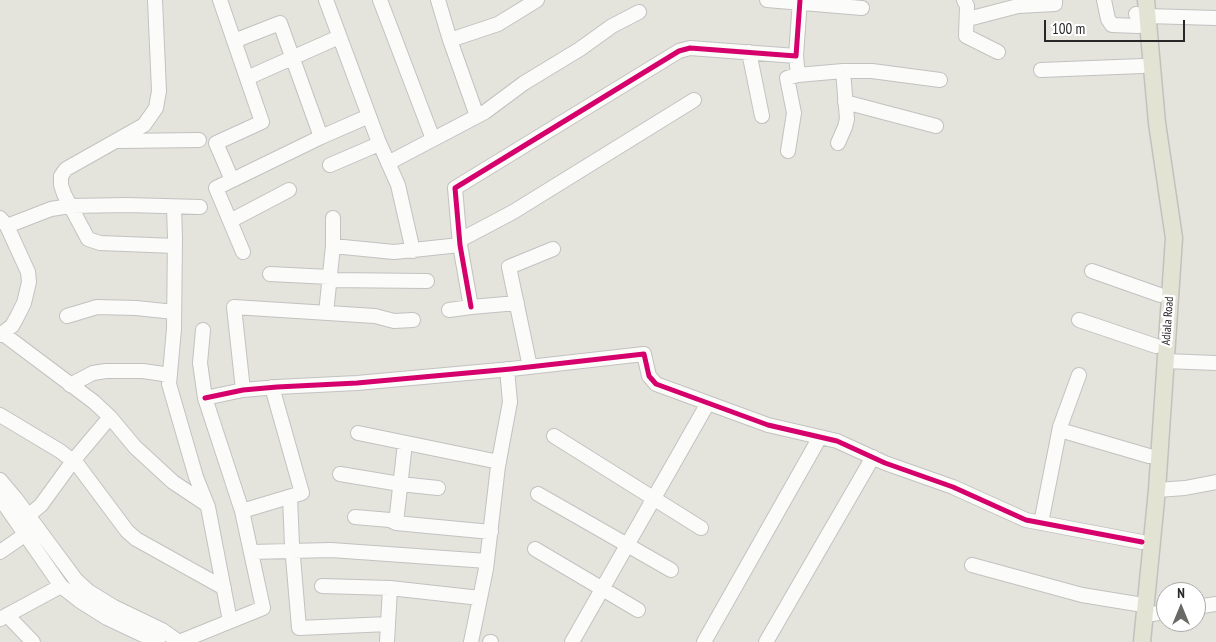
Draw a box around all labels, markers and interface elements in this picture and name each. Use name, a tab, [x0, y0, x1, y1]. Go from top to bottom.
scale bar	[1046, 10, 1187, 42]
text: 100 m	[1052, 19, 1085, 38]
street label: Adiala Road	[1159, 296, 1177, 346]
north arrow	[1156, 582, 1206, 632]
text: N	[1177, 584, 1185, 602]

